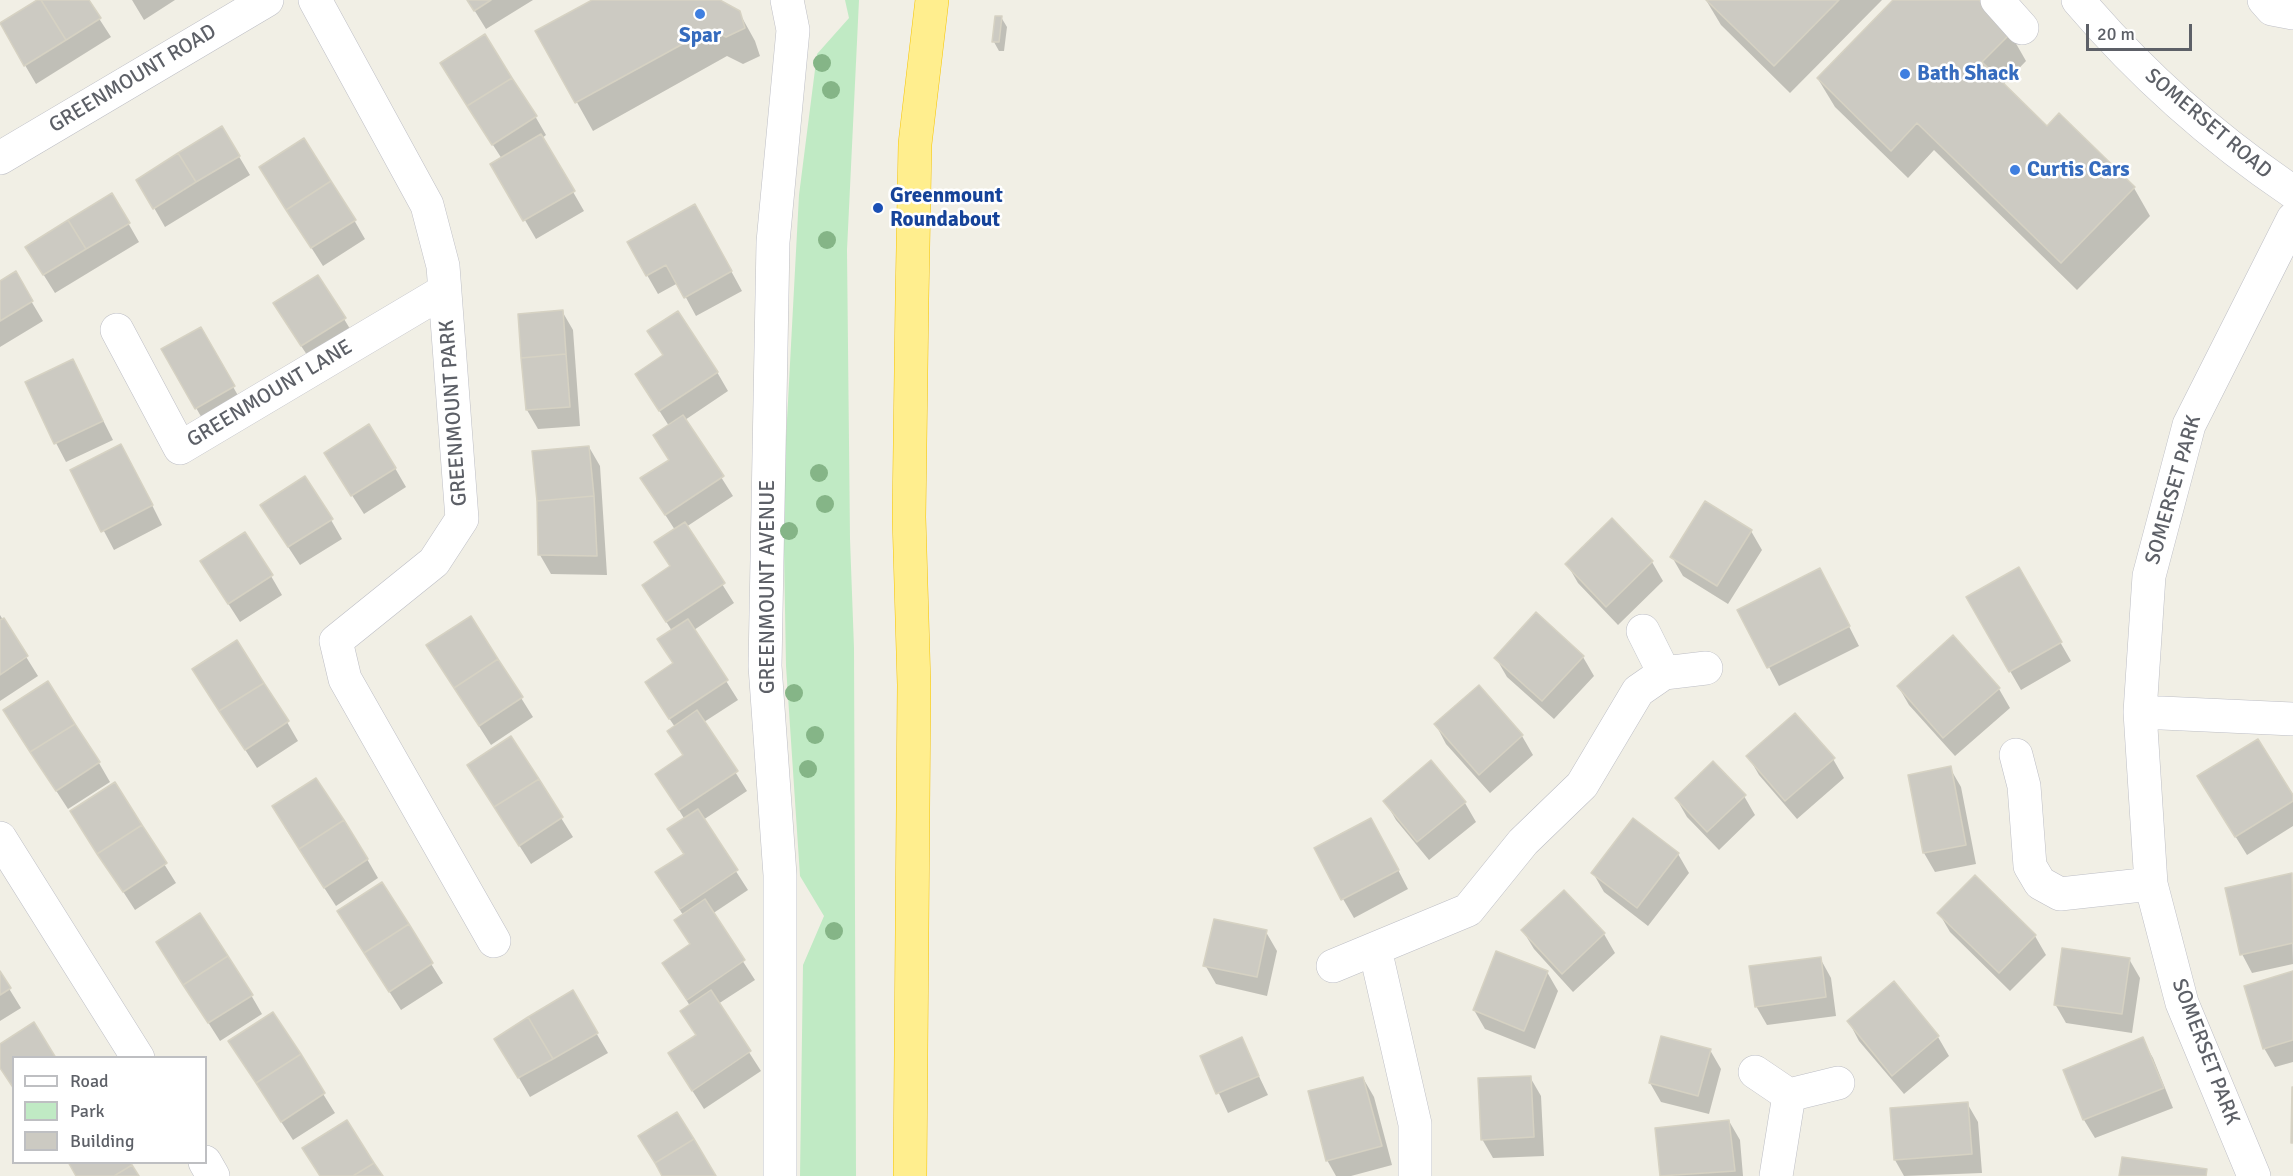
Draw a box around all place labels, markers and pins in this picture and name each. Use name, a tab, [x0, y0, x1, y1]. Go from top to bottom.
marker: Spar	[693, 7, 707, 21]
place label: Spar	[679, 23, 721, 49]
place label: Bath Shack	[1917, 61, 2019, 87]
marker: Bath Shack	[1898, 67, 1912, 81]
place label: Curtis Cars	[2027, 157, 2130, 183]
marker: Curtis Cars	[2008, 163, 2022, 177]
place label: Greenmount Roundabout	[890, 183, 1003, 233]
marker: Greenmount Roundabout	[871, 201, 885, 215]

